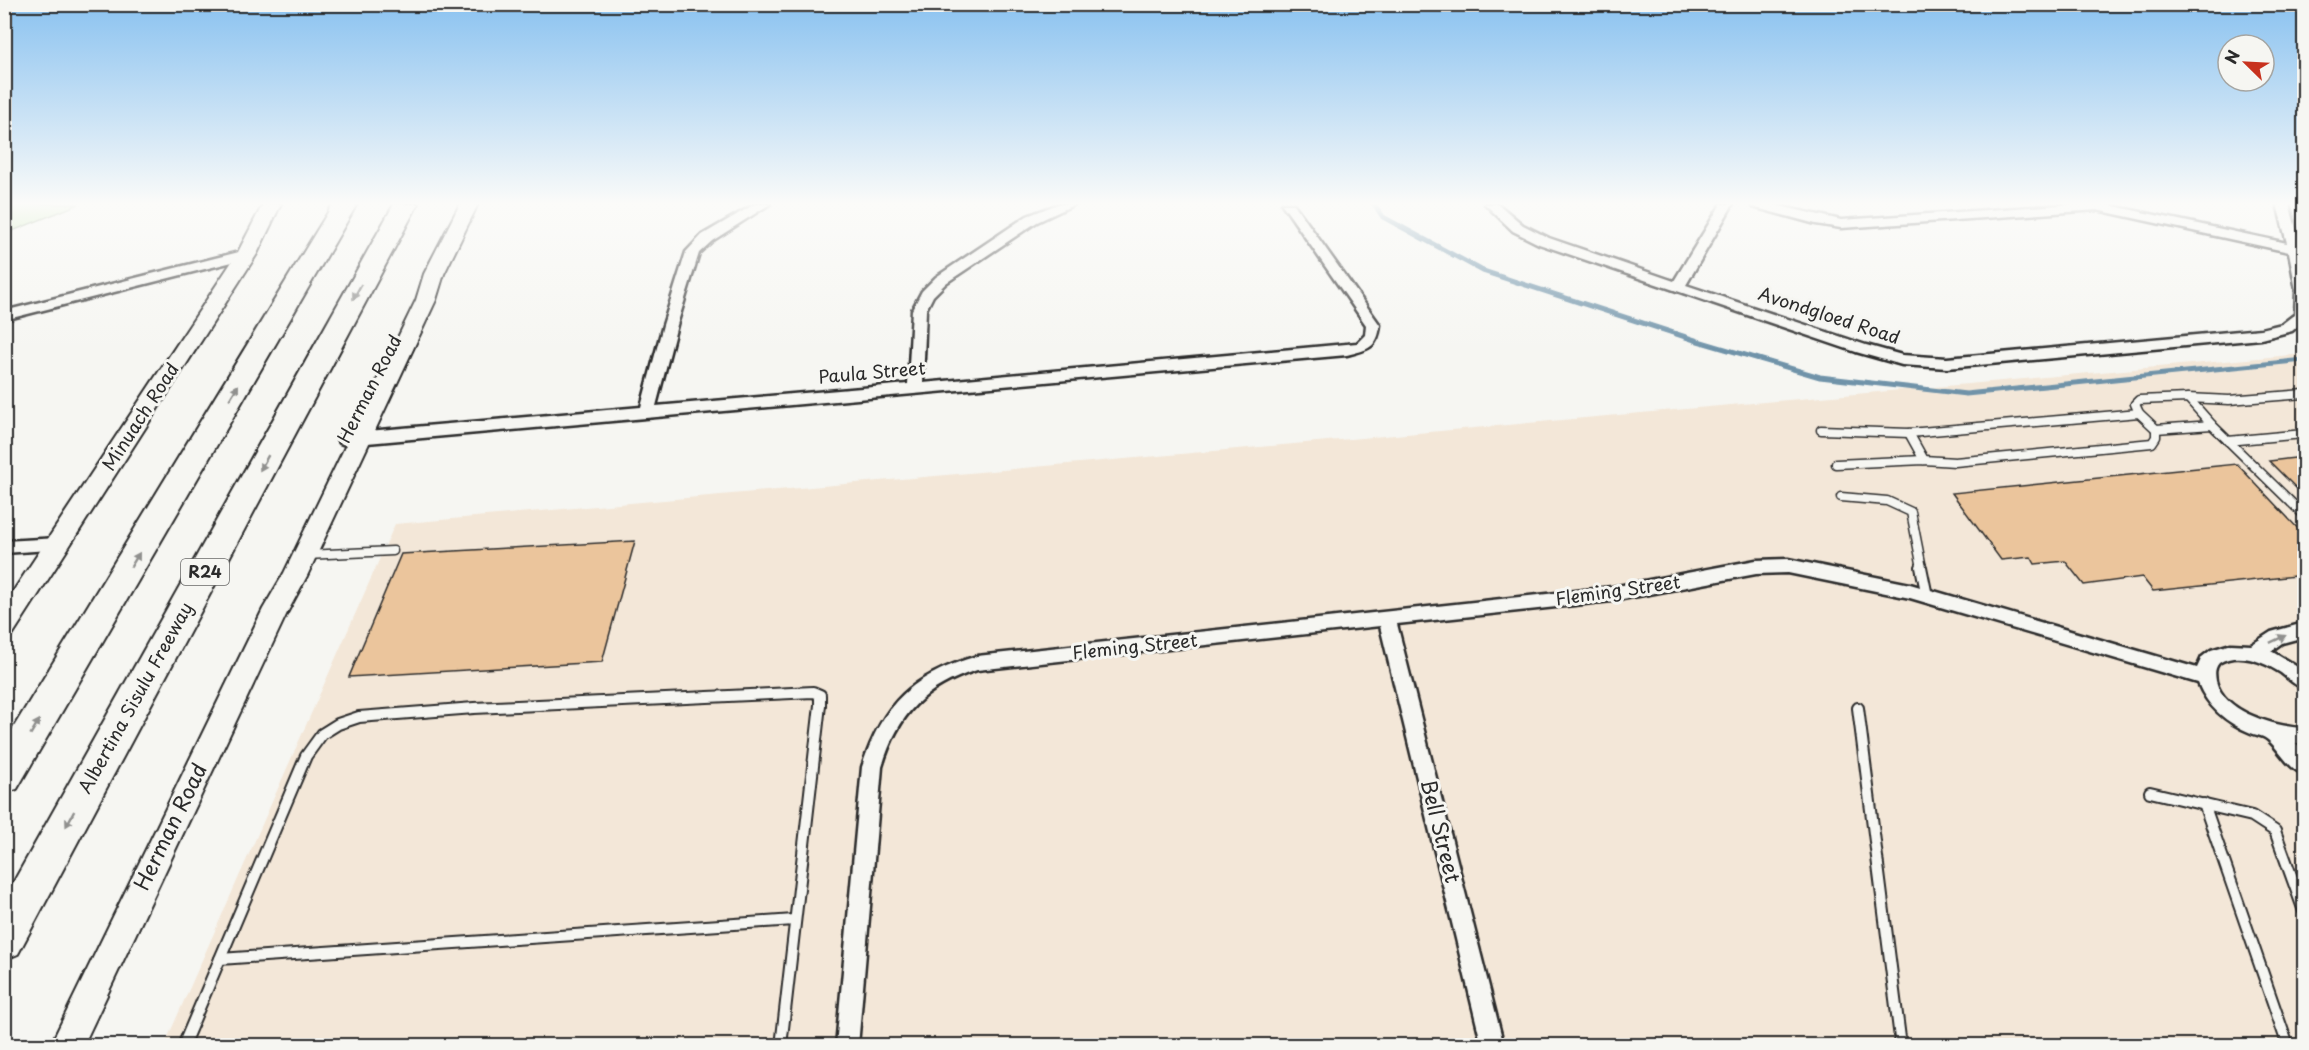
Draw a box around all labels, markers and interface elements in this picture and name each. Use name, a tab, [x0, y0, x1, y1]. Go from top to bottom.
north arrow	[2216, 33, 2276, 93]
text: N	[2218, 46, 2245, 67]
street label: Avondgloed Road	[1755, 279, 1904, 350]
one-way arrow	[352, 284, 362, 301]
street label: Herman Road	[330, 329, 408, 447]
street label: Paula Street	[817, 353, 927, 390]
street label: Minuach Road	[95, 357, 185, 475]
one-way arrow	[229, 383, 239, 400]
one-way arrow	[259, 455, 269, 472]
one-way arrow	[129, 552, 140, 568]
road number: R24	[181, 559, 229, 585]
street label: Fleming Street	[1554, 567, 1682, 612]
street label: Albertina Sisulu Freeway	[71, 597, 199, 798]
street label: Fleming Street	[1071, 626, 1199, 666]
one-way arrow	[2269, 634, 2286, 643]
one-way arrow	[29, 719, 40, 735]
street label: Herman Road	[125, 757, 214, 895]
street label: Bell Street	[1414, 775, 1470, 886]
one-way arrow	[65, 810, 75, 827]

